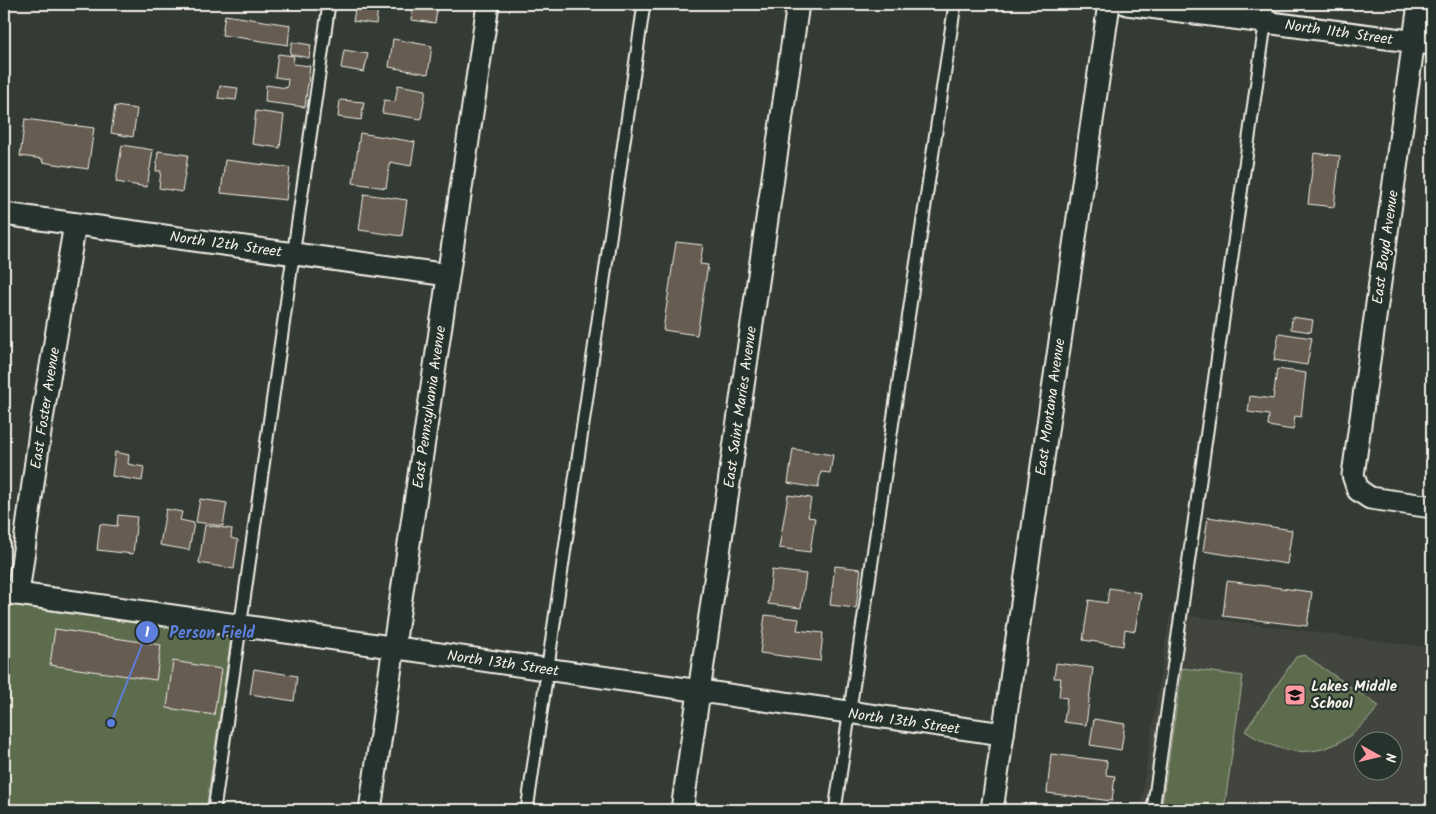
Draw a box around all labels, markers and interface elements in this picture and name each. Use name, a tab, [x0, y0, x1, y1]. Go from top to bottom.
street label: North 11th Street	[1283, 14, 1395, 52]
street label: East Boyd Avenue	[1366, 188, 1406, 306]
street label: North 12th Street	[168, 225, 284, 265]
street label: East Pennsylvania Avenue	[407, 324, 453, 490]
street label: East Saint Maries Avenue	[718, 324, 764, 490]
street label: East Montana Avenue	[1029, 337, 1073, 477]
street label: East Foster Avenue	[25, 345, 67, 471]
callout: Person Field	[134, 616, 265, 647]
text: 1	[145, 621, 150, 645]
text: Person Field	[169, 621, 255, 646]
street label: North 13th Street	[445, 644, 561, 684]
place label: Lakes Middle School	[1311, 675, 1398, 716]
school or university icon: Lakes Middle School	[1283, 683, 1307, 707]
street label: North 13th Street	[846, 702, 962, 742]
north arrow	[1354, 732, 1404, 782]
text: N	[1378, 752, 1401, 764]

